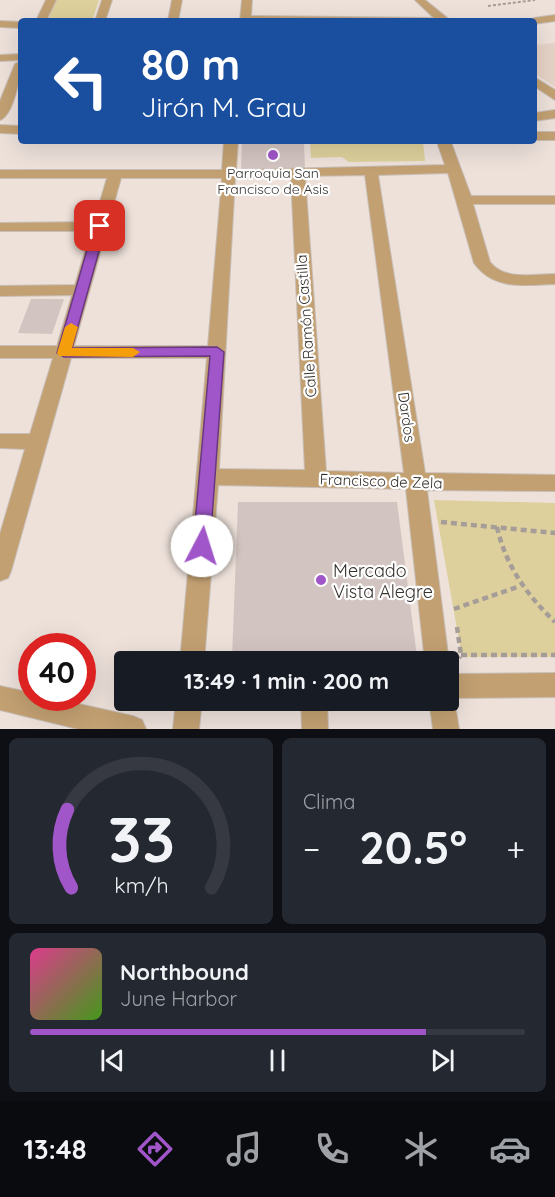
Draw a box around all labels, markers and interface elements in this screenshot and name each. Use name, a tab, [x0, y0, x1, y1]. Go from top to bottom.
text: 80 m	[141, 38, 240, 91]
icon: left	[42, 42, 120, 120]
text: Jirón M. Grau	[141, 90, 307, 124]
marker: Parroquia San Francisco de Asis	[266, 148, 280, 162]
place label: Parroquia San Francisco de Asis	[217, 164, 329, 198]
pin	[74, 200, 125, 251]
icon: arrive	[83, 209, 116, 242]
street label: Calle Ramón Castilla	[292, 254, 320, 398]
street label: Dardos	[394, 391, 420, 443]
street label: Francisco de Zela	[319, 469, 443, 493]
position arrow	[170, 514, 234, 578]
place label: Mercado Vista Alegre	[333, 559, 433, 603]
marker: Mercado Vista Alegre	[314, 573, 328, 587]
speed limit sign: 40	[18, 633, 96, 711]
text: 13:49 · 1 min · 200 m	[184, 667, 389, 695]
text: Clima	[303, 789, 355, 814]
text: 33	[107, 800, 175, 878]
text: 20.5°	[359, 819, 467, 875]
text: −	[303, 828, 320, 869]
text: +	[506, 828, 525, 869]
text: km/h	[114, 872, 168, 898]
text: Northbound	[120, 958, 249, 986]
text: June Harbor	[120, 986, 237, 1011]
icon: previous	[96, 1044, 129, 1077]
icon: pause	[261, 1044, 294, 1077]
icon: next	[426, 1044, 459, 1077]
icon: directions	[134, 1128, 176, 1170]
icon: music	[223, 1128, 265, 1170]
icon: phone	[311, 1128, 353, 1170]
icon: climate	[400, 1128, 442, 1170]
icon: car	[489, 1128, 531, 1170]
text: 13:48	[23, 1132, 87, 1166]

